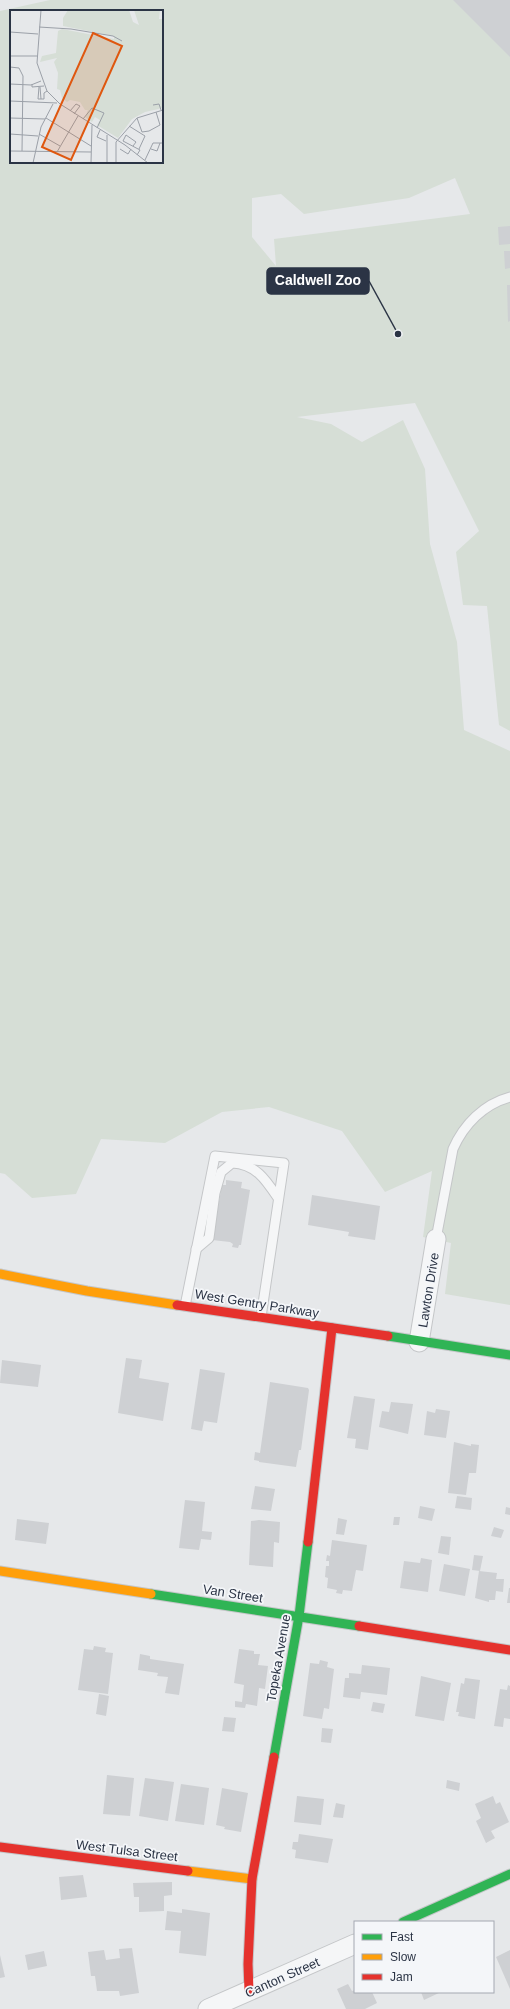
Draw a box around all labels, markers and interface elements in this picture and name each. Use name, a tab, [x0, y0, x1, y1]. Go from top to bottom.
inset map	[10, 10, 163, 163]
callout: Caldwell Zoo	[267, 268, 369, 294]
text: Caldwell Zoo	[275, 272, 361, 288]
street label: Lawton Drive	[415, 1251, 442, 1329]
street label: West Gentry Parkway	[194, 1286, 321, 1321]
street label: Van Street	[202, 1581, 264, 1606]
street label: Topeka Avenue	[263, 1613, 294, 1703]
street label: West Tulsa Street	[75, 1837, 179, 1864]
legend	[354, 1921, 494, 1993]
text: Fast	[390, 1930, 414, 1944]
text: Slow	[390, 1950, 416, 1964]
street label: Canton Street	[243, 1954, 322, 2001]
text: Jam	[390, 1970, 413, 1984]

